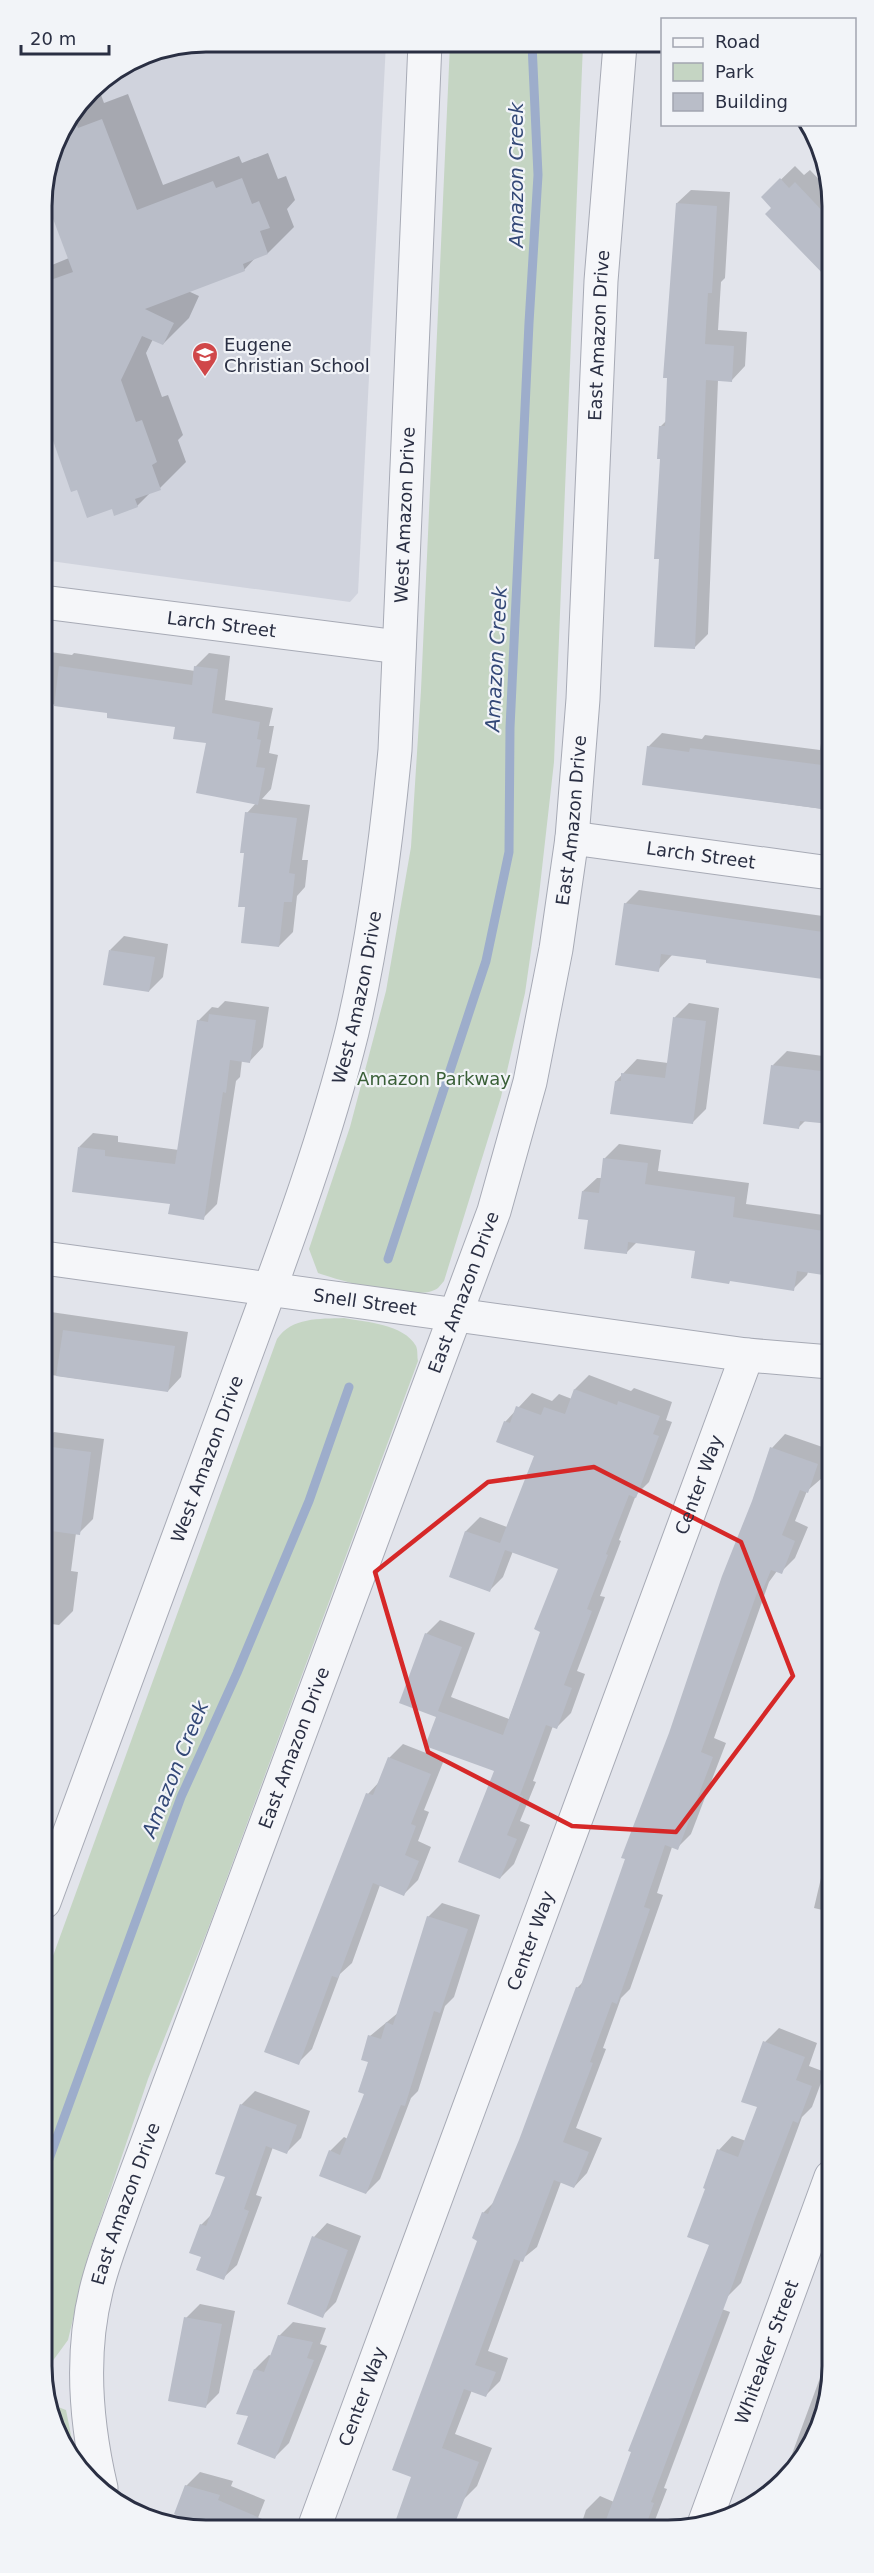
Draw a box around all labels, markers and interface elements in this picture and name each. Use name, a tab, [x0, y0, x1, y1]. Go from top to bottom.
scale bar	[21, 18, 110, 56]
legend	[661, 18, 856, 126]
text: 20 m	[30, 28, 76, 49]
text: Road	[715, 31, 760, 52]
text: Park	[715, 61, 754, 82]
text: Building	[715, 91, 788, 112]
water label: Amazon Creek	[504, 101, 528, 250]
street label: East Amazon Drive	[584, 249, 613, 421]
place label: Eugene Christian School	[224, 334, 370, 376]
school or university icon: Eugene Christian School	[190, 340, 220, 378]
street label: West Amazon Drive	[390, 426, 419, 604]
water label: Amazon Creek	[480, 584, 512, 734]
street label: Larch Street	[166, 607, 277, 641]
street label: East Amazon Drive	[551, 734, 590, 907]
street label: Larch Street	[645, 837, 757, 873]
street label: West Amazon Drive	[328, 909, 385, 1086]
park label: Amazon Parkway	[357, 1068, 511, 1089]
street label: East Amazon Drive	[424, 1208, 503, 1376]
street label: Snell Street	[312, 1284, 418, 1319]
street label: West Amazon Drive	[167, 1373, 247, 1545]
street label: Center Way	[671, 1432, 727, 1537]
street label: East Amazon Drive	[254, 1664, 333, 1832]
water label: Amazon Creek	[136, 1696, 214, 1843]
street label: Center Way	[502, 1887, 558, 1993]
street label: East Amazon Drive	[87, 2120, 164, 2287]
street label: Whiteaker Street	[730, 2277, 802, 2427]
street label: Center Way	[334, 2343, 390, 2449]

